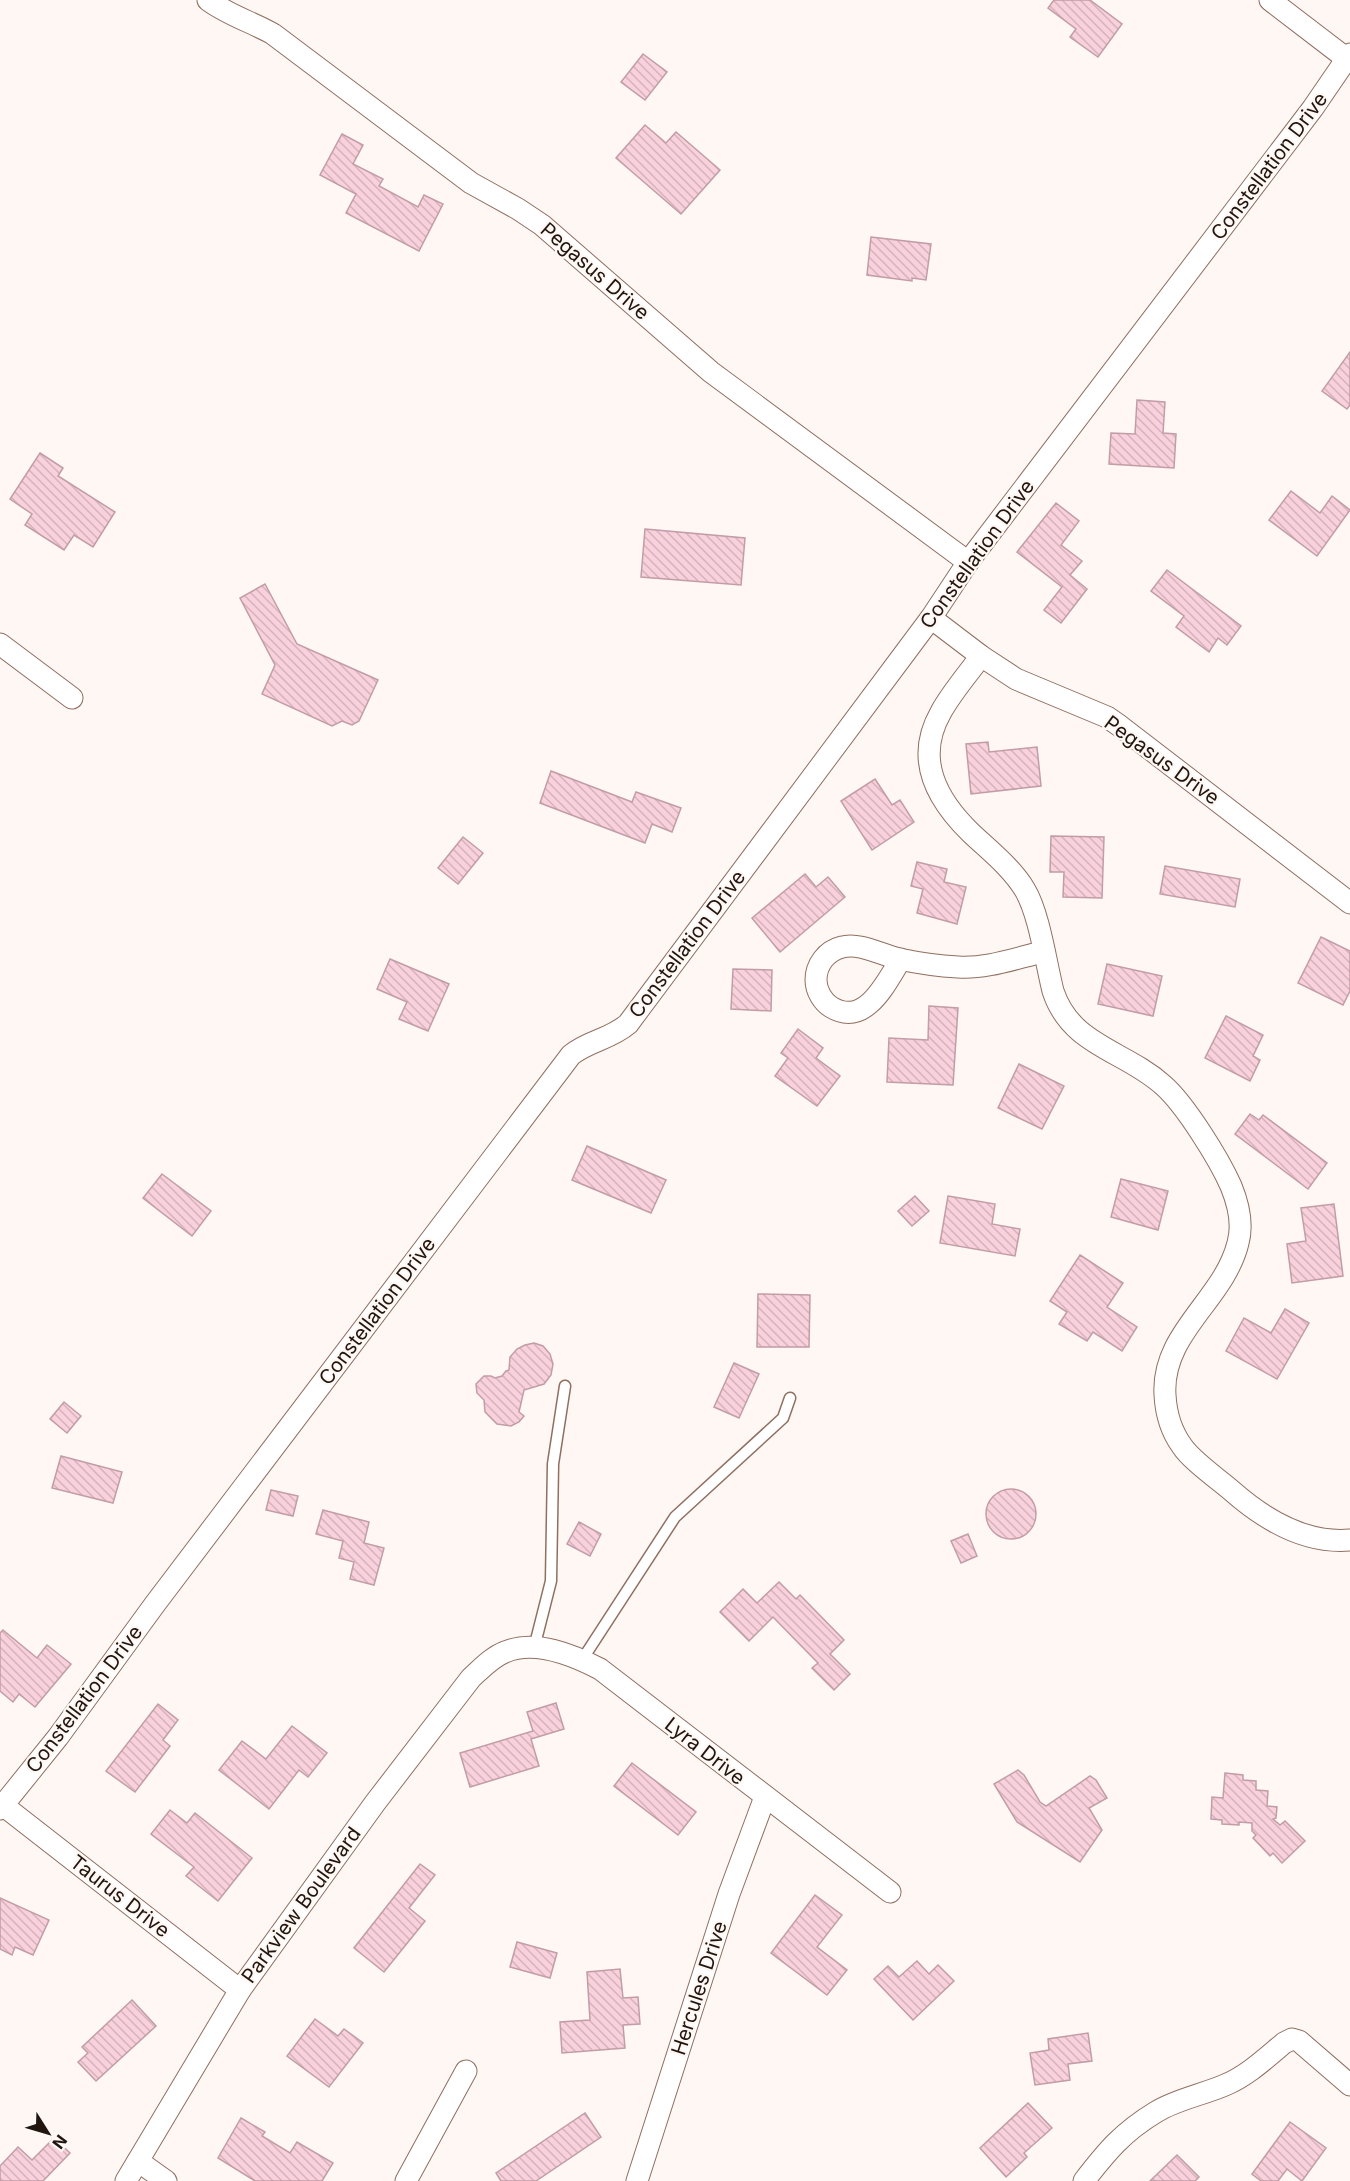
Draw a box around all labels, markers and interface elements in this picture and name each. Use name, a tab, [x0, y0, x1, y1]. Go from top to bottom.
street label: Constellation Drive	[1206, 88, 1332, 244]
street label: Pegasus Drive	[536, 217, 654, 325]
street label: Constellation Drive	[915, 475, 1039, 633]
street label: Pegasus Drive	[1100, 710, 1224, 810]
street label: Constellation Drive	[624, 866, 750, 1022]
street label: Constellation Drive	[314, 1233, 440, 1389]
street label: Constellation Drive	[21, 1621, 147, 1777]
street label: Lyra Drive	[660, 1712, 750, 1790]
street label: Parkview Boulevard	[236, 1822, 366, 1988]
street label: Taurus Drive	[65, 1850, 175, 1942]
street label: Hercules Drive	[666, 1918, 732, 2058]
north arrow	[18, 2103, 78, 2163]
text: N	[48, 2131, 72, 2153]

